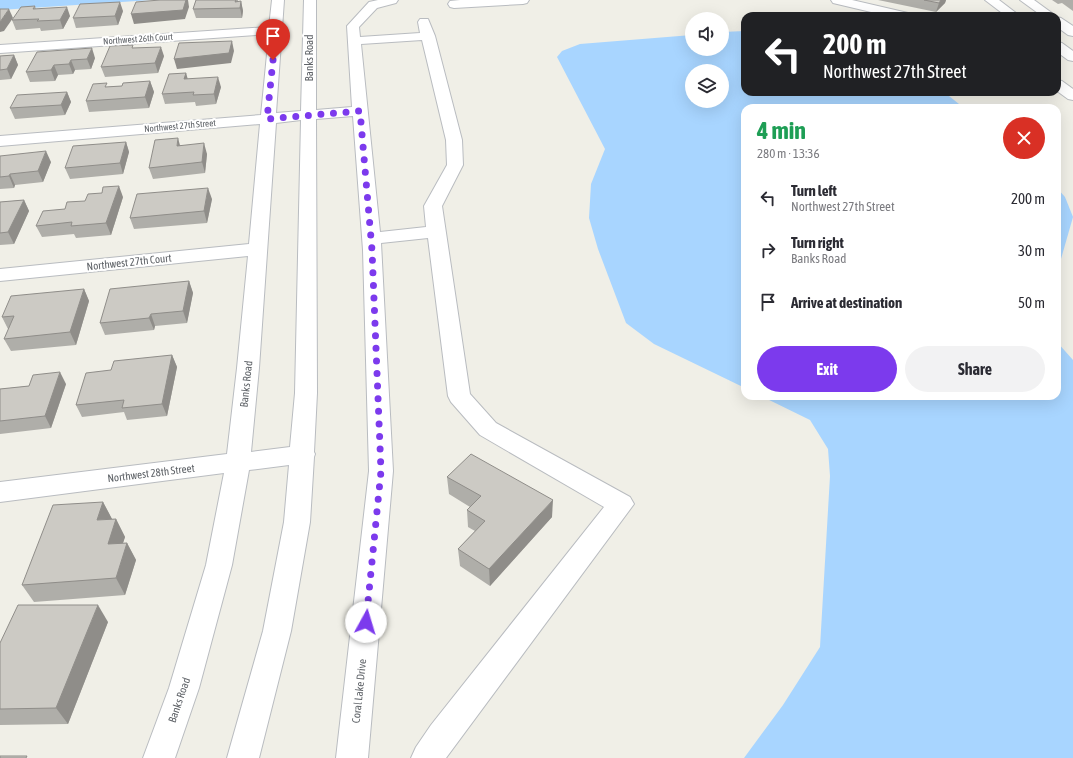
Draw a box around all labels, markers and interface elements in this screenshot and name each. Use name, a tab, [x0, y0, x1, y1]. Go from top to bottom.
map controls	[685, 12, 729, 108]
button: sound	[685, 12, 729, 56]
pin	[256, 19, 290, 60]
icon: arrive	[262, 25, 284, 47]
icon: left	[757, 28, 809, 80]
text: 200 m	[823, 28, 886, 60]
street label: Northwest 26th Court	[103, 32, 174, 46]
street label: Banks Road	[303, 35, 315, 81]
text: Northwest 27th Street	[823, 61, 967, 82]
button: layers	[685, 64, 729, 108]
text: 4 min	[757, 117, 806, 144]
button: close	[1003, 117, 1045, 159]
street label: Northwest 27th Street	[144, 118, 217, 134]
text: 280 m · 13:36	[757, 146, 820, 161]
text: Turn left	[791, 182, 837, 199]
icon: left	[757, 187, 779, 209]
text: 200 m	[1011, 190, 1045, 207]
text: Northwest 27th Street	[791, 199, 895, 214]
text: Turn right	[791, 234, 844, 251]
icon: right	[757, 239, 779, 261]
text: 30 m	[1018, 242, 1045, 259]
text: Banks Road	[791, 251, 846, 266]
street label: Northwest 27th Court	[86, 252, 172, 272]
icon: arrive	[757, 291, 779, 313]
text: Arrive at destination	[791, 294, 902, 311]
text: 50 m	[1018, 294, 1045, 311]
button: Exit	[757, 346, 897, 392]
button: Share	[905, 346, 1045, 392]
street label: Banks Road	[238, 360, 254, 408]
street label: Northwest 28th Street	[107, 462, 195, 484]
position arrow	[345, 601, 387, 643]
street label: Coral Lake Drive	[350, 658, 368, 724]
street label: Banks Road	[166, 676, 192, 724]

